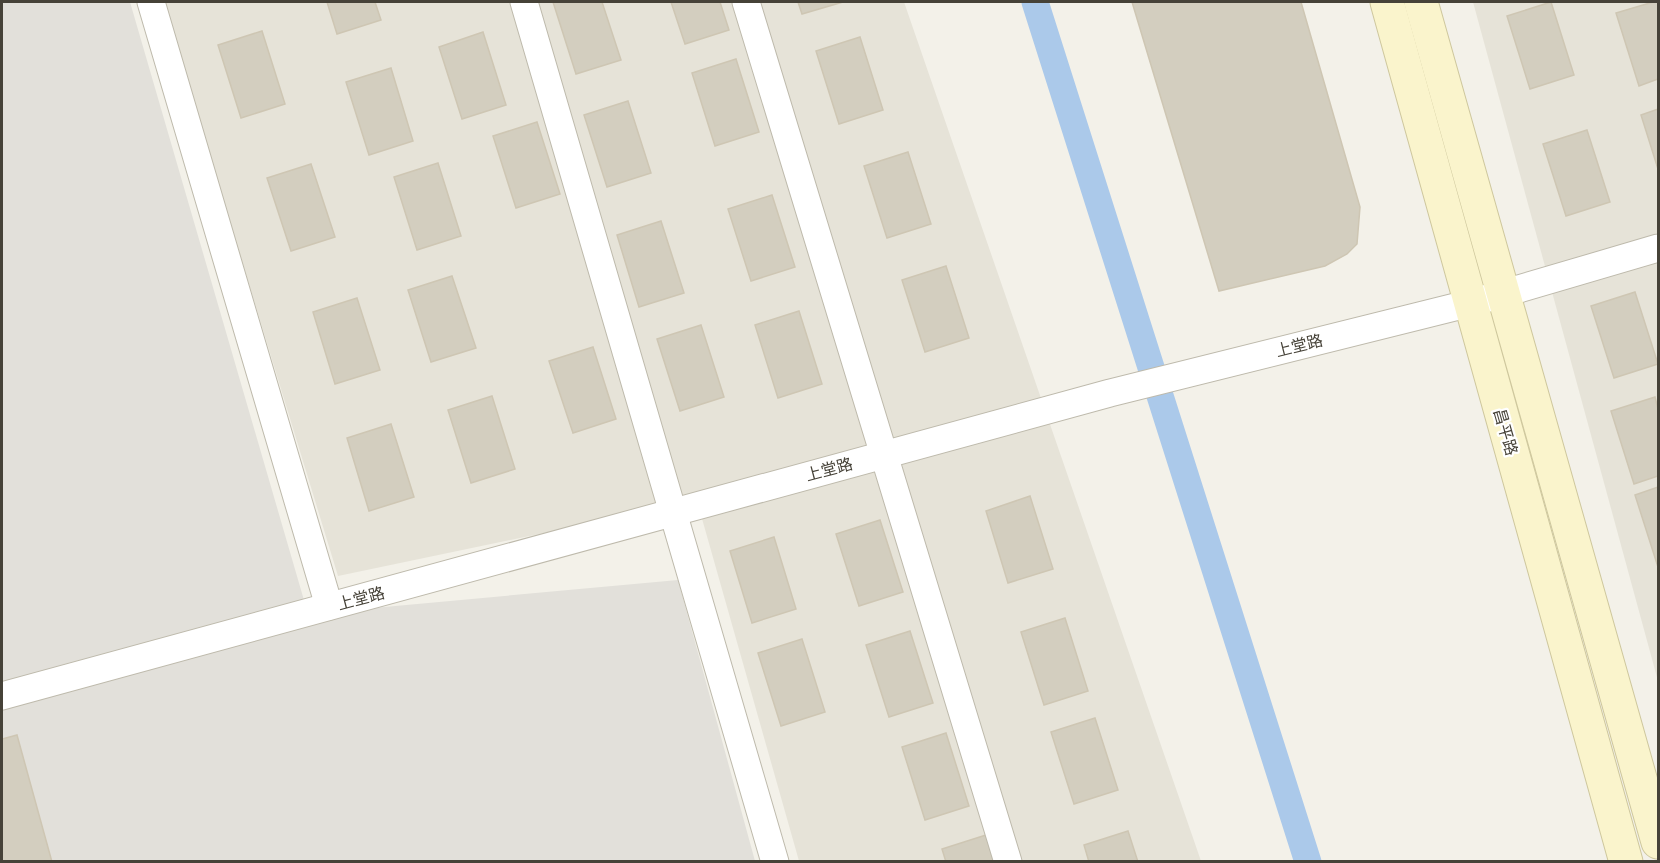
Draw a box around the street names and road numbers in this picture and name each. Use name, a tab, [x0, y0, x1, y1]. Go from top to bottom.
street label: 上堂路	[1274, 331, 1325, 362]
street label: 昌平路	[1488, 407, 1520, 458]
street label: 上堂路	[804, 455, 855, 487]
street label: 上堂路	[336, 584, 387, 616]

